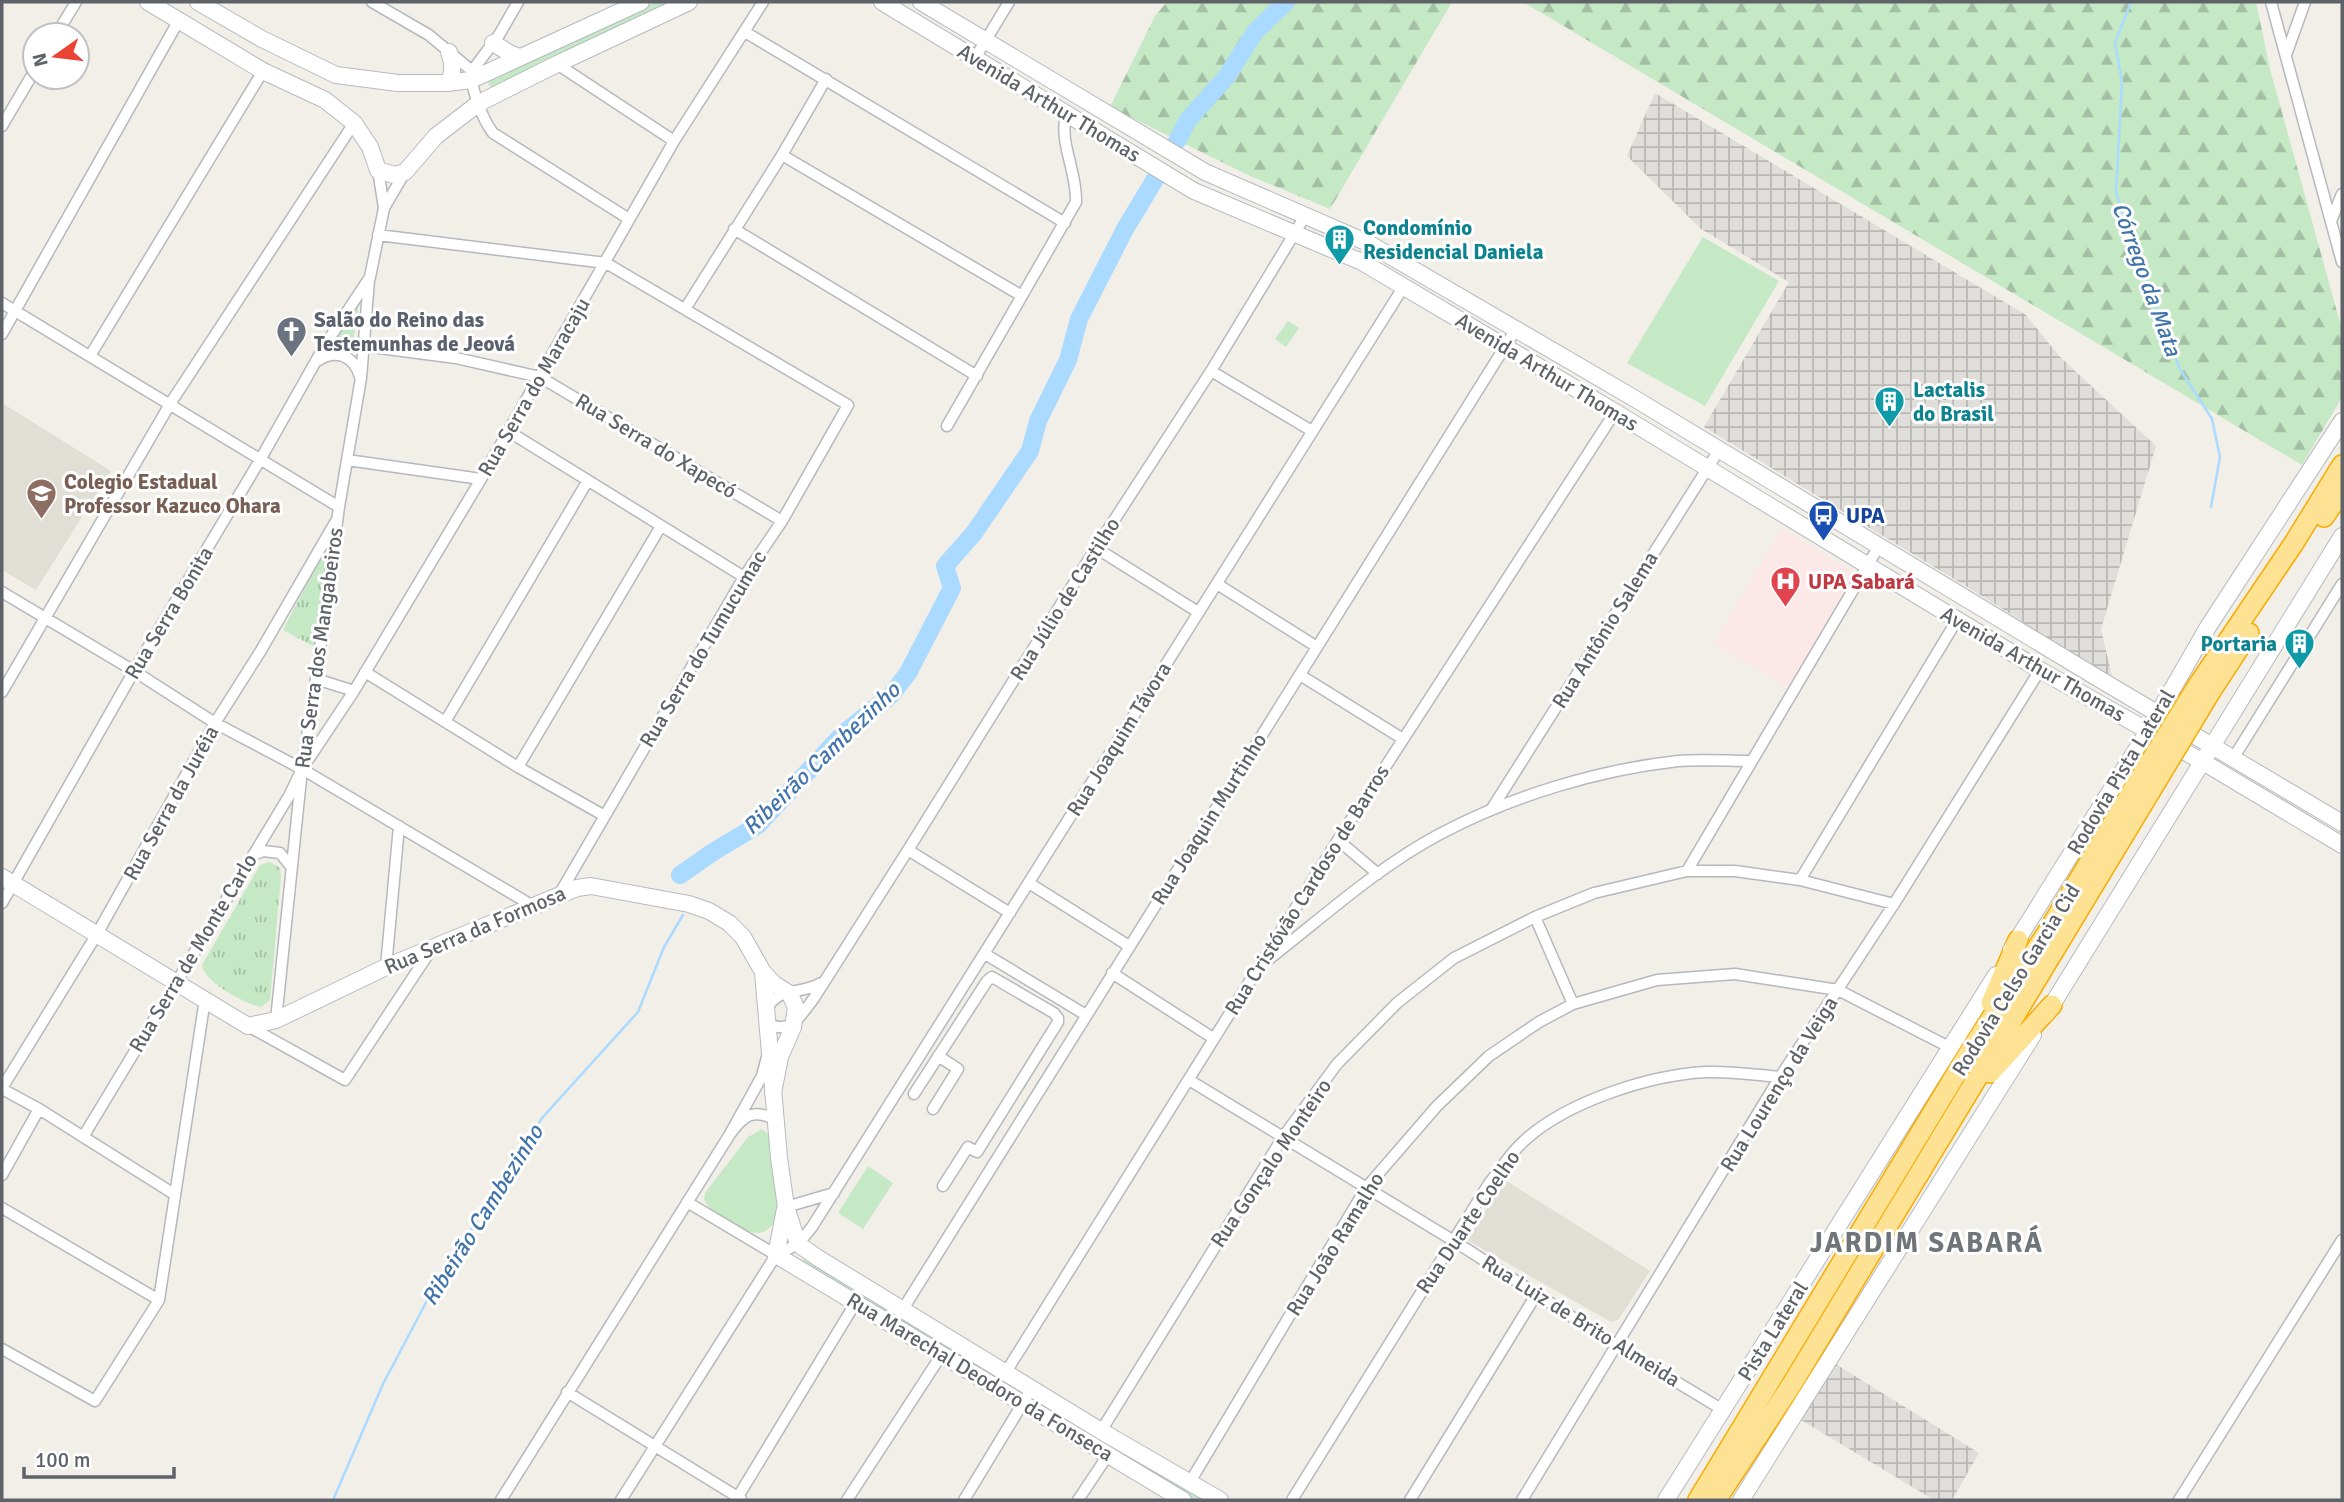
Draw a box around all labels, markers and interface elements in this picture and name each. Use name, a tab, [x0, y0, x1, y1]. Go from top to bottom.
north arrow	[21, 21, 91, 91]
street label: Avenida Arthur Thomas	[953, 38, 1145, 168]
text: N	[27, 51, 54, 69]
water label: Córrego da Mata	[2105, 198, 2188, 361]
place label: Condomínio Residencial Daniela	[1363, 215, 1544, 265]
building icon: Condomínio Residencial Daniela	[1323, 223, 1357, 267]
street label: Rua Serra do Maracaju	[472, 293, 596, 481]
place label: Salão do Reino das Testemunhas de Jeová	[314, 307, 515, 357]
street label: Avenida Arthur Thomas	[1451, 307, 1643, 437]
church icon: Salão do Reino das Testemunhas de Jeová	[274, 315, 308, 359]
place label: Lactalis do Brasil	[1913, 377, 1994, 427]
building icon: Lactalis do Brasil	[1873, 385, 1907, 429]
street label: Rua Serra do Xapecó	[571, 388, 741, 504]
place label: Colegio Estadual Professor Kazuco Ohara	[64, 469, 281, 519]
school or university icon: Colegio Estadual Professor Kazuco Ohara	[24, 477, 58, 521]
bus stop icon: UPA	[1806, 499, 1840, 543]
place label: UPA	[1846, 503, 1885, 529]
street label: Rua Júlio de Castilho	[1004, 513, 1126, 685]
street label: Rua Serra dos Mangabeiros	[289, 526, 349, 770]
street label: Rua Serra Bonita	[119, 542, 219, 684]
street label: Rua Serra do Tumucumac	[634, 546, 772, 752]
street label: Rua Antônio Salema	[1546, 547, 1664, 713]
hospital icon: UPA Sabará	[1768, 565, 1802, 609]
place label: UPA Sabará	[1808, 569, 1915, 595]
street label: Avenida Arthur Thomas	[1936, 601, 2130, 727]
building icon: Portaria	[2283, 627, 2317, 671]
place label: Portaria	[2201, 631, 2277, 657]
street label: Rua Joaquim Távora	[1061, 657, 1177, 821]
water label: Ribeirão Cambezinho	[737, 675, 907, 841]
street label: Rodovia Pista Lateral	[2061, 685, 2181, 859]
street label: Rua Serra da Juréia	[118, 721, 224, 885]
street label: Rua Joaquin Murtinho	[1146, 728, 1272, 910]
street label: Rua Cristóvão Cardoso de Barros	[1219, 760, 1395, 1020]
street label: Rua Serra de Monte Carlo	[123, 849, 263, 1057]
street label: Rodovia Celso Garcia Cid	[1946, 879, 2086, 1081]
street label: Rua Serra da Formosa	[380, 880, 570, 980]
street label: Rua Lourenço da Veiga	[1715, 992, 1843, 1176]
street label: Rua Gonçalo Monteiro	[1205, 1074, 1337, 1252]
water label: Ribeirão Cambezinho	[415, 1119, 550, 1311]
street label: Rua Duarte Coelho	[1410, 1145, 1526, 1299]
street label: Rua João Ramalho	[1280, 1167, 1390, 1321]
district label: JARDIM SABARÁ	[1810, 1224, 2044, 1260]
street label: Rua Luiz de Brito Almeida	[1477, 1249, 1685, 1393]
street label: Pista Lateral	[1732, 1276, 1814, 1386]
street label: Rua Marechal Deodoro da Fonseca	[842, 1287, 1118, 1467]
scale bar	[24, 1436, 175, 1480]
text: 100 m	[35, 1447, 90, 1473]

